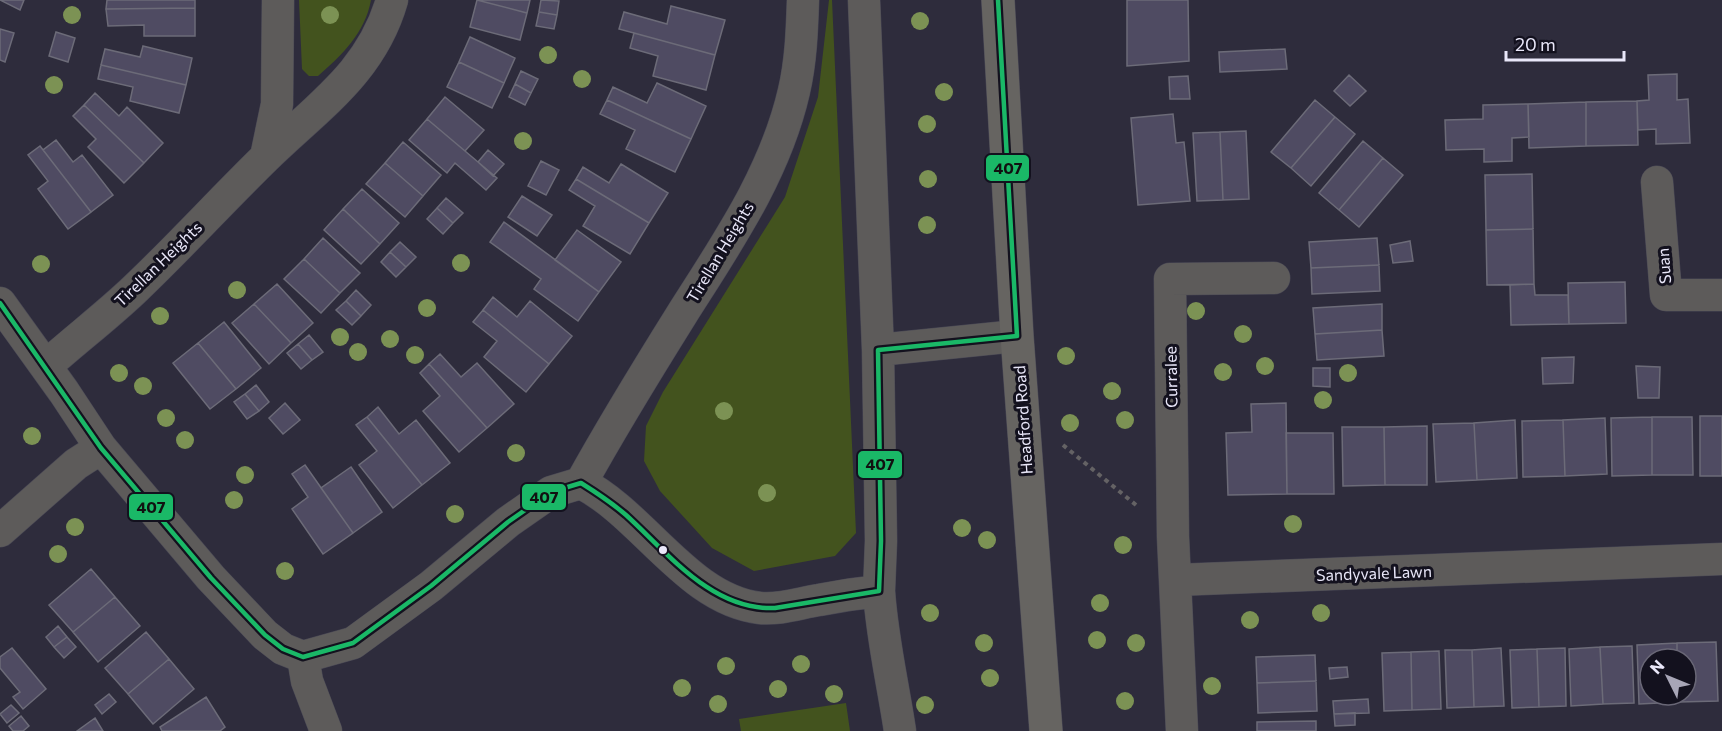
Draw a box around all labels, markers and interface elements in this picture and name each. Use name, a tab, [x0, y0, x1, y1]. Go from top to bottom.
scale bar	[1506, 24, 1624, 62]
text: 20 m	[1515, 33, 1556, 55]
line badge: 407	[985, 154, 1030, 182]
text: 407	[993, 158, 1023, 177]
street label: Tirellan Heights	[682, 198, 757, 305]
street label: Tirellan Heights	[110, 217, 205, 310]
street label: Suan	[1653, 247, 1674, 285]
street label: Curralee	[1160, 346, 1181, 408]
street label: Headford Road	[1009, 365, 1036, 475]
line badge: 407	[857, 450, 903, 479]
text: 407	[865, 454, 895, 473]
line badge: 407	[521, 483, 567, 511]
text: 407	[529, 487, 559, 506]
line badge: 407	[128, 493, 174, 521]
text: 407	[136, 497, 166, 516]
unlabelled marker	[657, 544, 669, 556]
street label: Sandyvale Lawn	[1316, 561, 1432, 584]
north arrow	[1638, 647, 1698, 707]
text: N	[1646, 656, 1668, 677]

